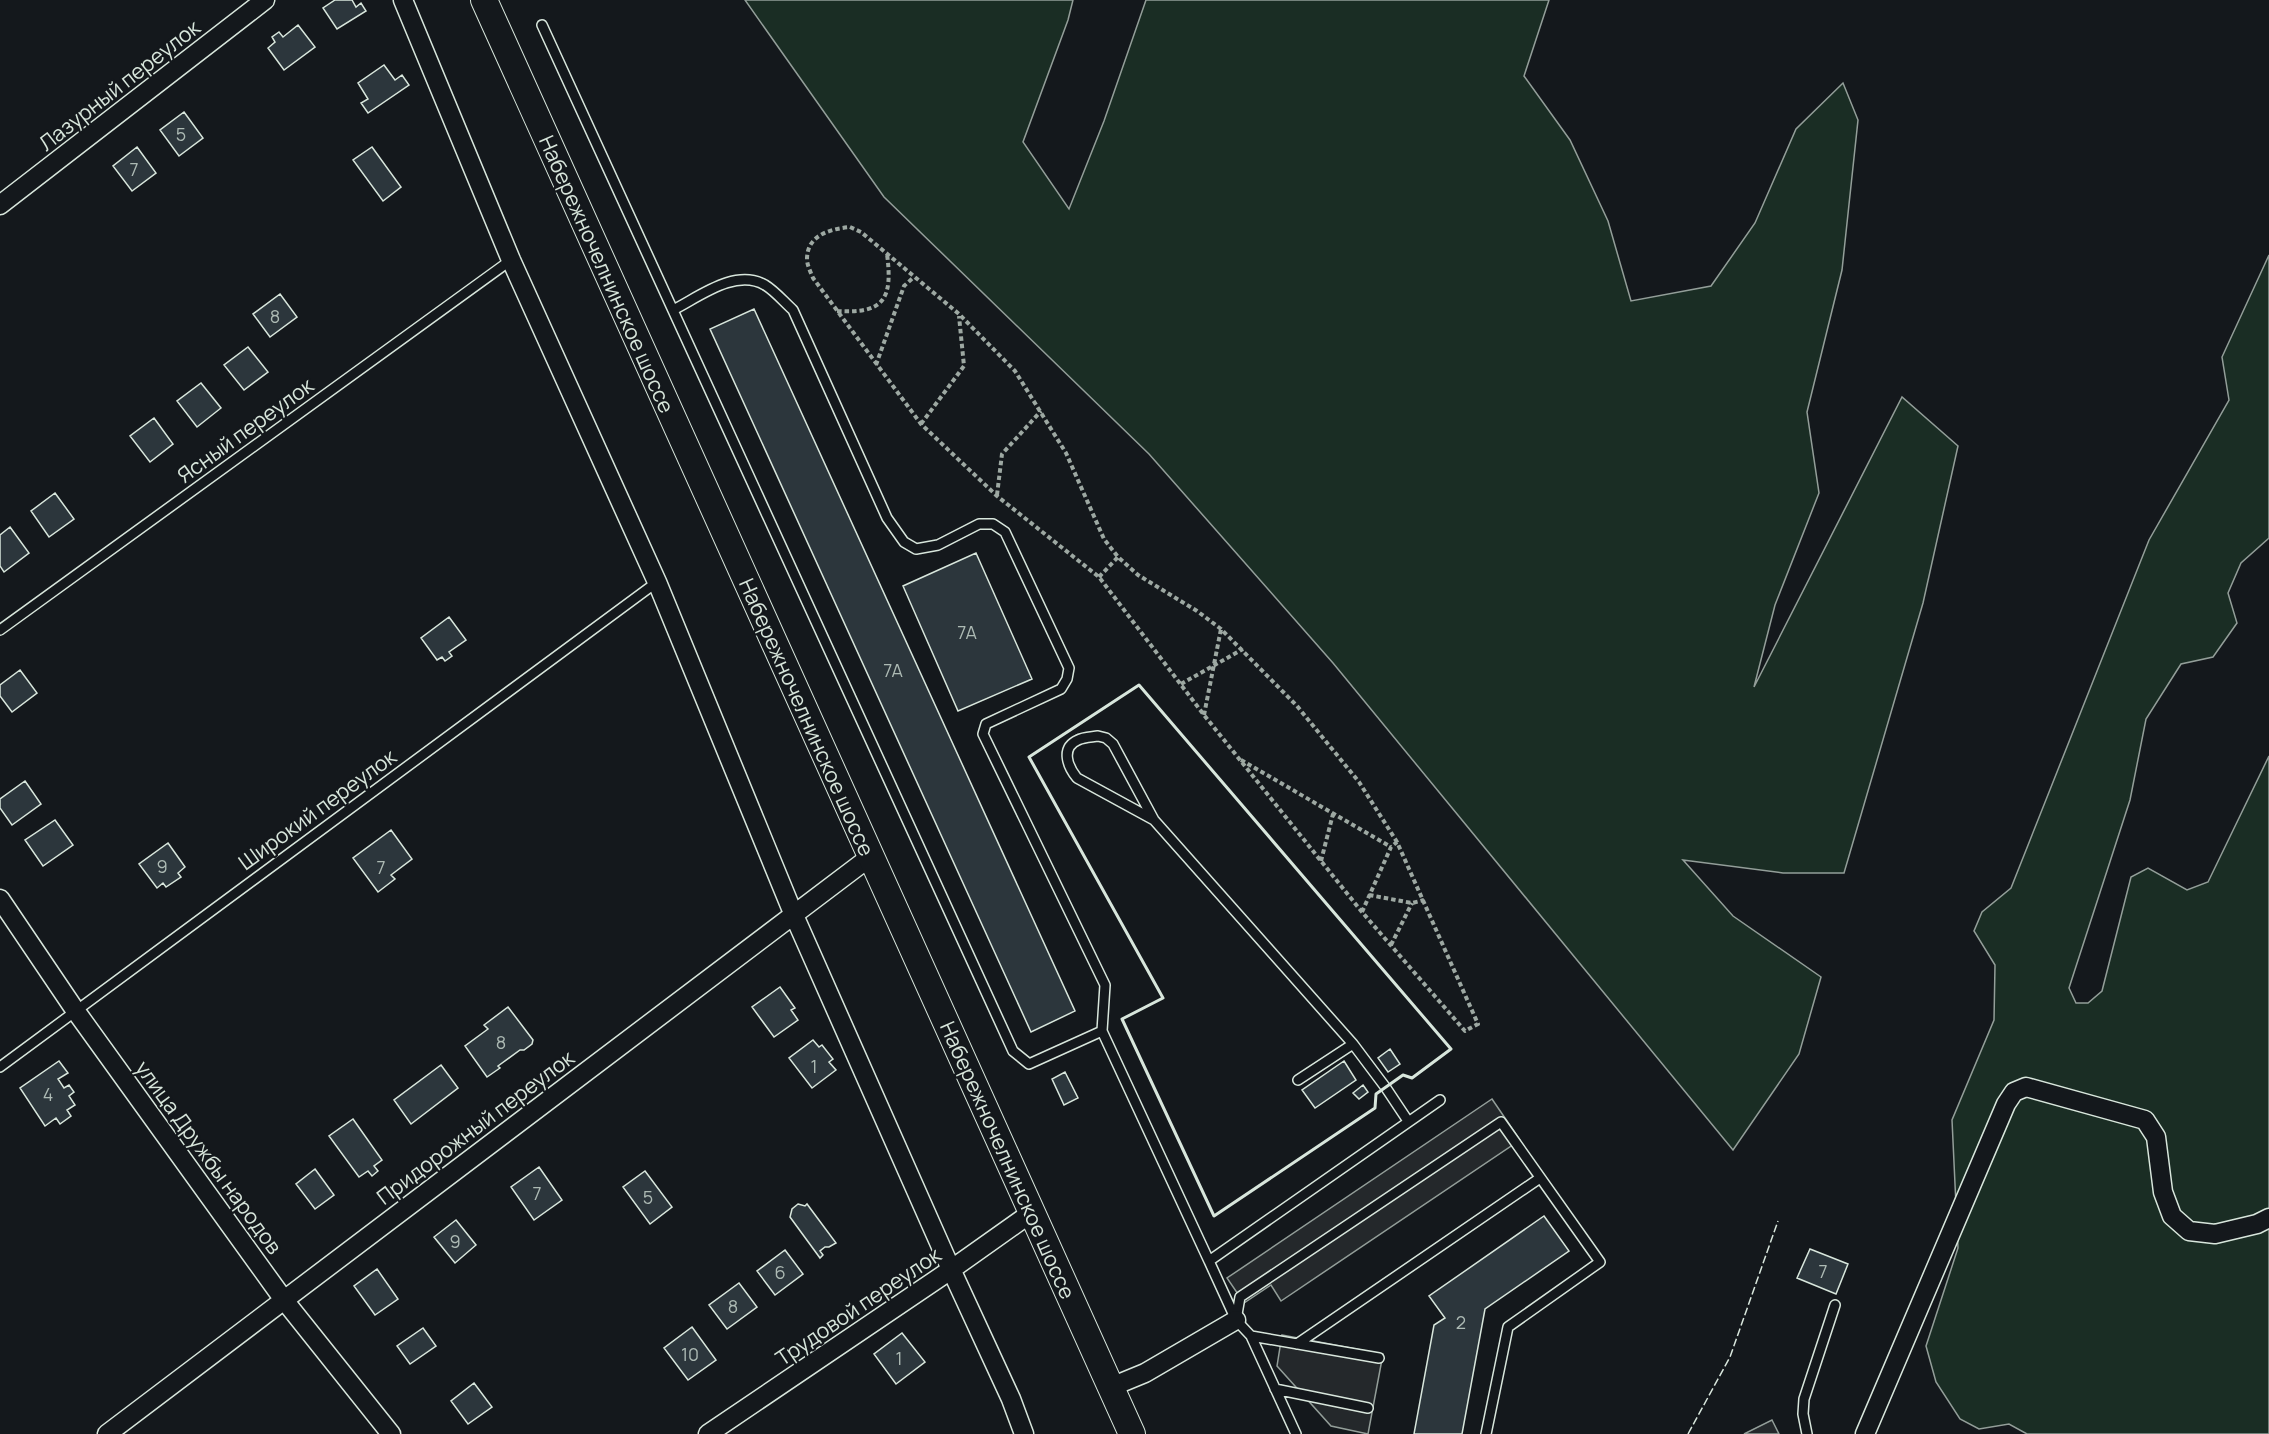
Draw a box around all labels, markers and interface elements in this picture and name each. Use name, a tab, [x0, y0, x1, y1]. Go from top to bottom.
street label: Лазурный переулок	[33, 13, 206, 157]
house number: 5	[176, 122, 186, 146]
street label: Набережночелнинское шоссе	[533, 131, 681, 417]
house number: 7	[129, 157, 139, 181]
house number: 8	[270, 304, 280, 328]
street label: Ясный переулок	[171, 371, 319, 489]
street label: Набережночелнинское шоссе	[733, 574, 881, 860]
house number: 7А	[957, 620, 977, 644]
house number: 7А	[883, 658, 903, 682]
street label: Широкий переулок	[232, 742, 402, 876]
house number: 9	[156, 854, 168, 878]
house number: 7	[376, 855, 386, 879]
street label: Набережночелнинское шоссе	[934, 1017, 1082, 1303]
house number: 8	[496, 1030, 506, 1054]
street label: Придорожный переулок	[371, 1043, 580, 1210]
house number: 1	[810, 1054, 818, 1078]
street label: улица Дружбы народов	[129, 1055, 289, 1259]
house number: 4	[43, 1082, 53, 1106]
house number: 7	[532, 1181, 542, 1205]
house number: 5	[643, 1185, 653, 1209]
house number: 9	[449, 1229, 461, 1253]
street label: Трудовой переулок	[770, 1240, 946, 1372]
house number: 7	[1818, 1259, 1828, 1283]
house number: 6	[774, 1260, 786, 1284]
house number: 8	[728, 1294, 738, 1318]
house number: 2	[1456, 1310, 1466, 1334]
house number: 10	[681, 1342, 699, 1366]
house number: 1	[895, 1346, 903, 1370]

